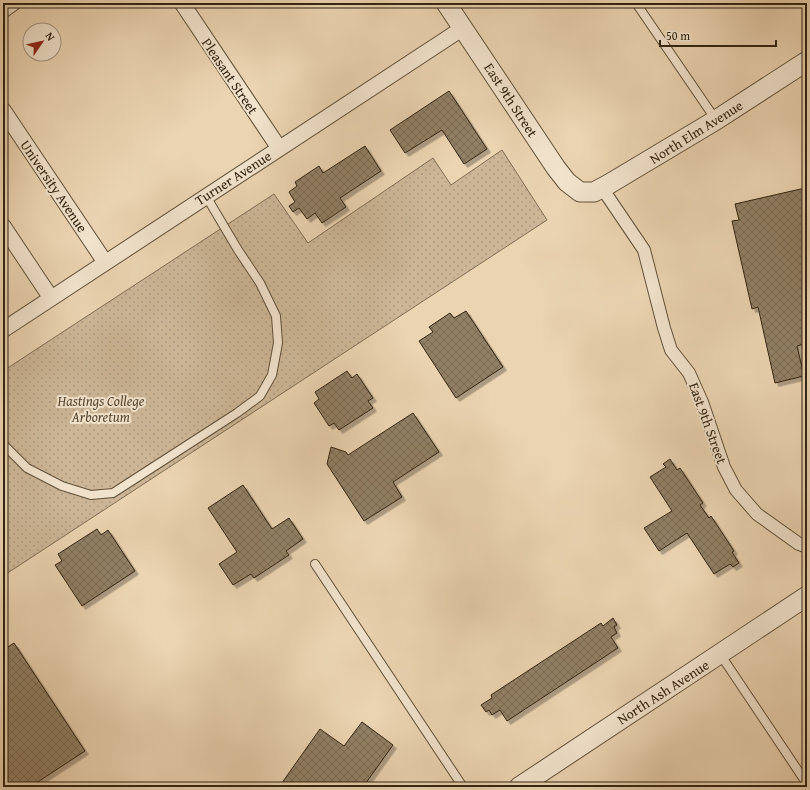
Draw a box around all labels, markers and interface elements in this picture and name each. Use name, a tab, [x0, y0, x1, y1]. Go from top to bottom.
north arrow	[22, 22, 62, 62]
scale bar	[660, 22, 776, 48]
text: 50 m	[666, 27, 690, 44]
text: N	[42, 29, 59, 44]
street label: Pleasant Street	[197, 34, 263, 118]
street label: East 9th Street	[479, 59, 543, 141]
street label: North Elm Avenue	[646, 95, 747, 169]
street label: University Avenue	[16, 136, 93, 237]
street label: Turner Avenue	[191, 146, 275, 210]
street label: East 9th Street	[684, 379, 732, 467]
park label: Hastings College Arboretum	[57, 391, 145, 427]
street label: North Ash Avenue	[613, 655, 713, 729]

